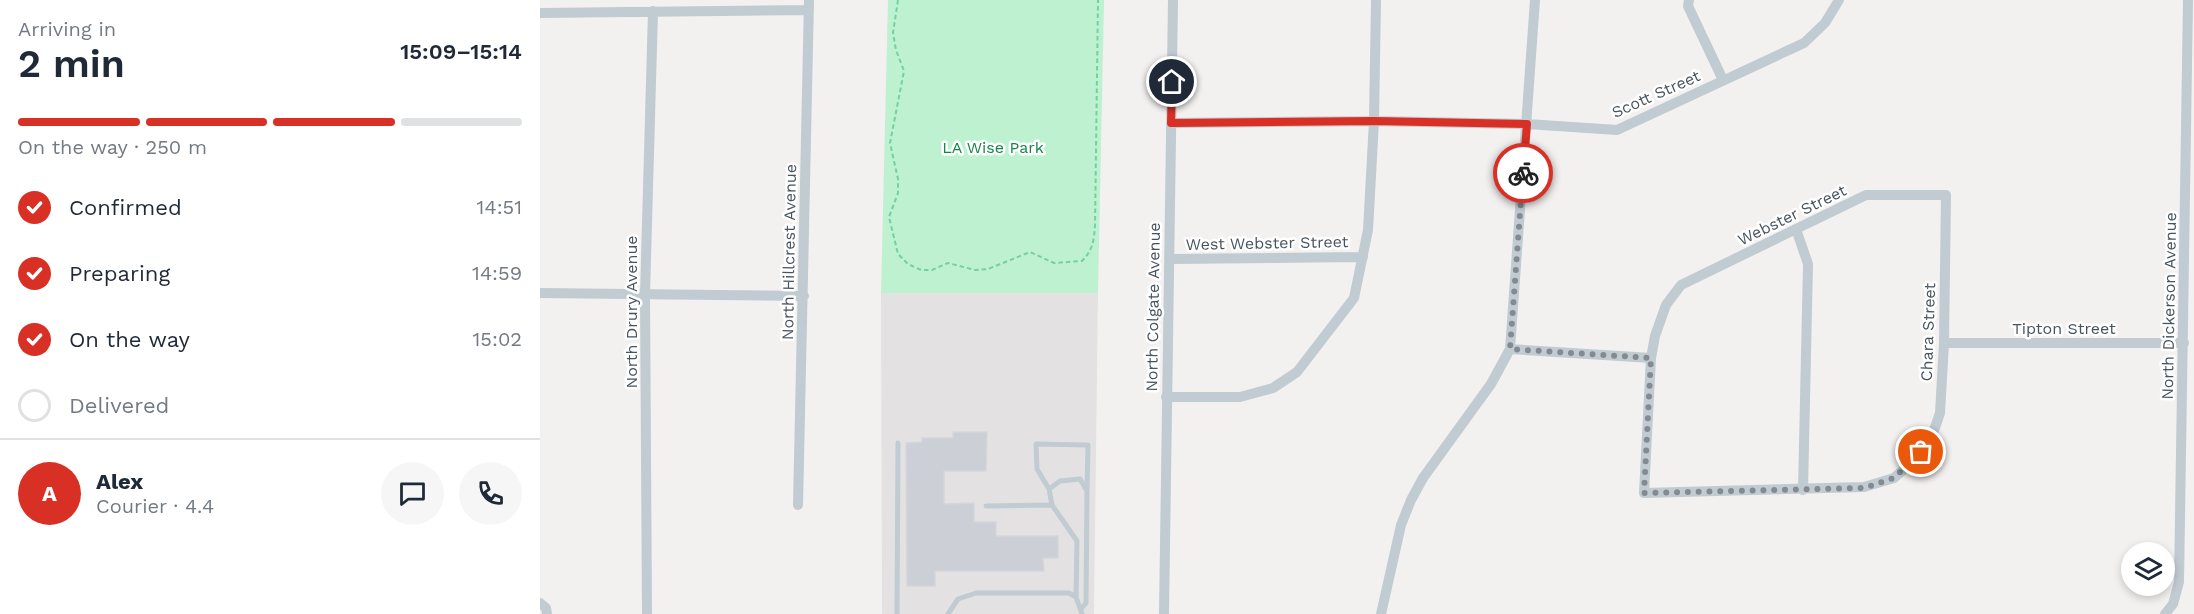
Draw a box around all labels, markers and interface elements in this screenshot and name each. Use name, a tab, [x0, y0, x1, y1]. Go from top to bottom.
text: Arriving in	[18, 17, 116, 41]
text: 15:09–15:14	[400, 39, 522, 64]
text: 2 min	[18, 41, 125, 86]
pin	[1146, 56, 1197, 107]
icon: home	[1155, 65, 1188, 98]
street label: Scott Street	[1609, 66, 1703, 122]
text: On the way · 250 m	[18, 135, 207, 159]
park label: LA Wise Park	[942, 138, 1044, 157]
courier	[1493, 143, 1553, 203]
icon: bike	[1507, 157, 1540, 190]
street label: North Hillcrest Avenue	[778, 164, 800, 340]
street label: Webster Street	[1735, 180, 1850, 249]
icon: check	[18, 191, 51, 224]
text: Confirmed	[69, 195, 182, 220]
text: 14:51	[477, 195, 522, 219]
street label: North Dickerson Avenue	[2158, 212, 2180, 400]
street label: North Colgate Avenue	[1142, 222, 1164, 392]
street label: West Webster Street	[1186, 232, 1349, 254]
street label: North Drury Avenue	[622, 236, 641, 388]
icon: check	[18, 257, 51, 290]
text: Preparing	[69, 261, 170, 286]
text: 14:59	[472, 261, 522, 285]
street label: Chara Street	[1917, 282, 1939, 382]
street label: Tipton Street	[2012, 319, 2116, 338]
icon: check	[18, 323, 51, 356]
text: On the way	[69, 327, 190, 352]
text: 15:02	[473, 327, 522, 351]
text: Delivered	[69, 393, 169, 418]
pin	[1895, 426, 1946, 477]
icon: bag	[1904, 435, 1937, 468]
button: chat	[381, 462, 444, 525]
button: phone	[459, 462, 522, 525]
text: Alex	[96, 469, 143, 494]
text: A	[42, 481, 57, 506]
text: Courier · 4.4	[96, 494, 214, 518]
map controls	[2121, 542, 2175, 596]
button: layers	[2121, 542, 2175, 596]

